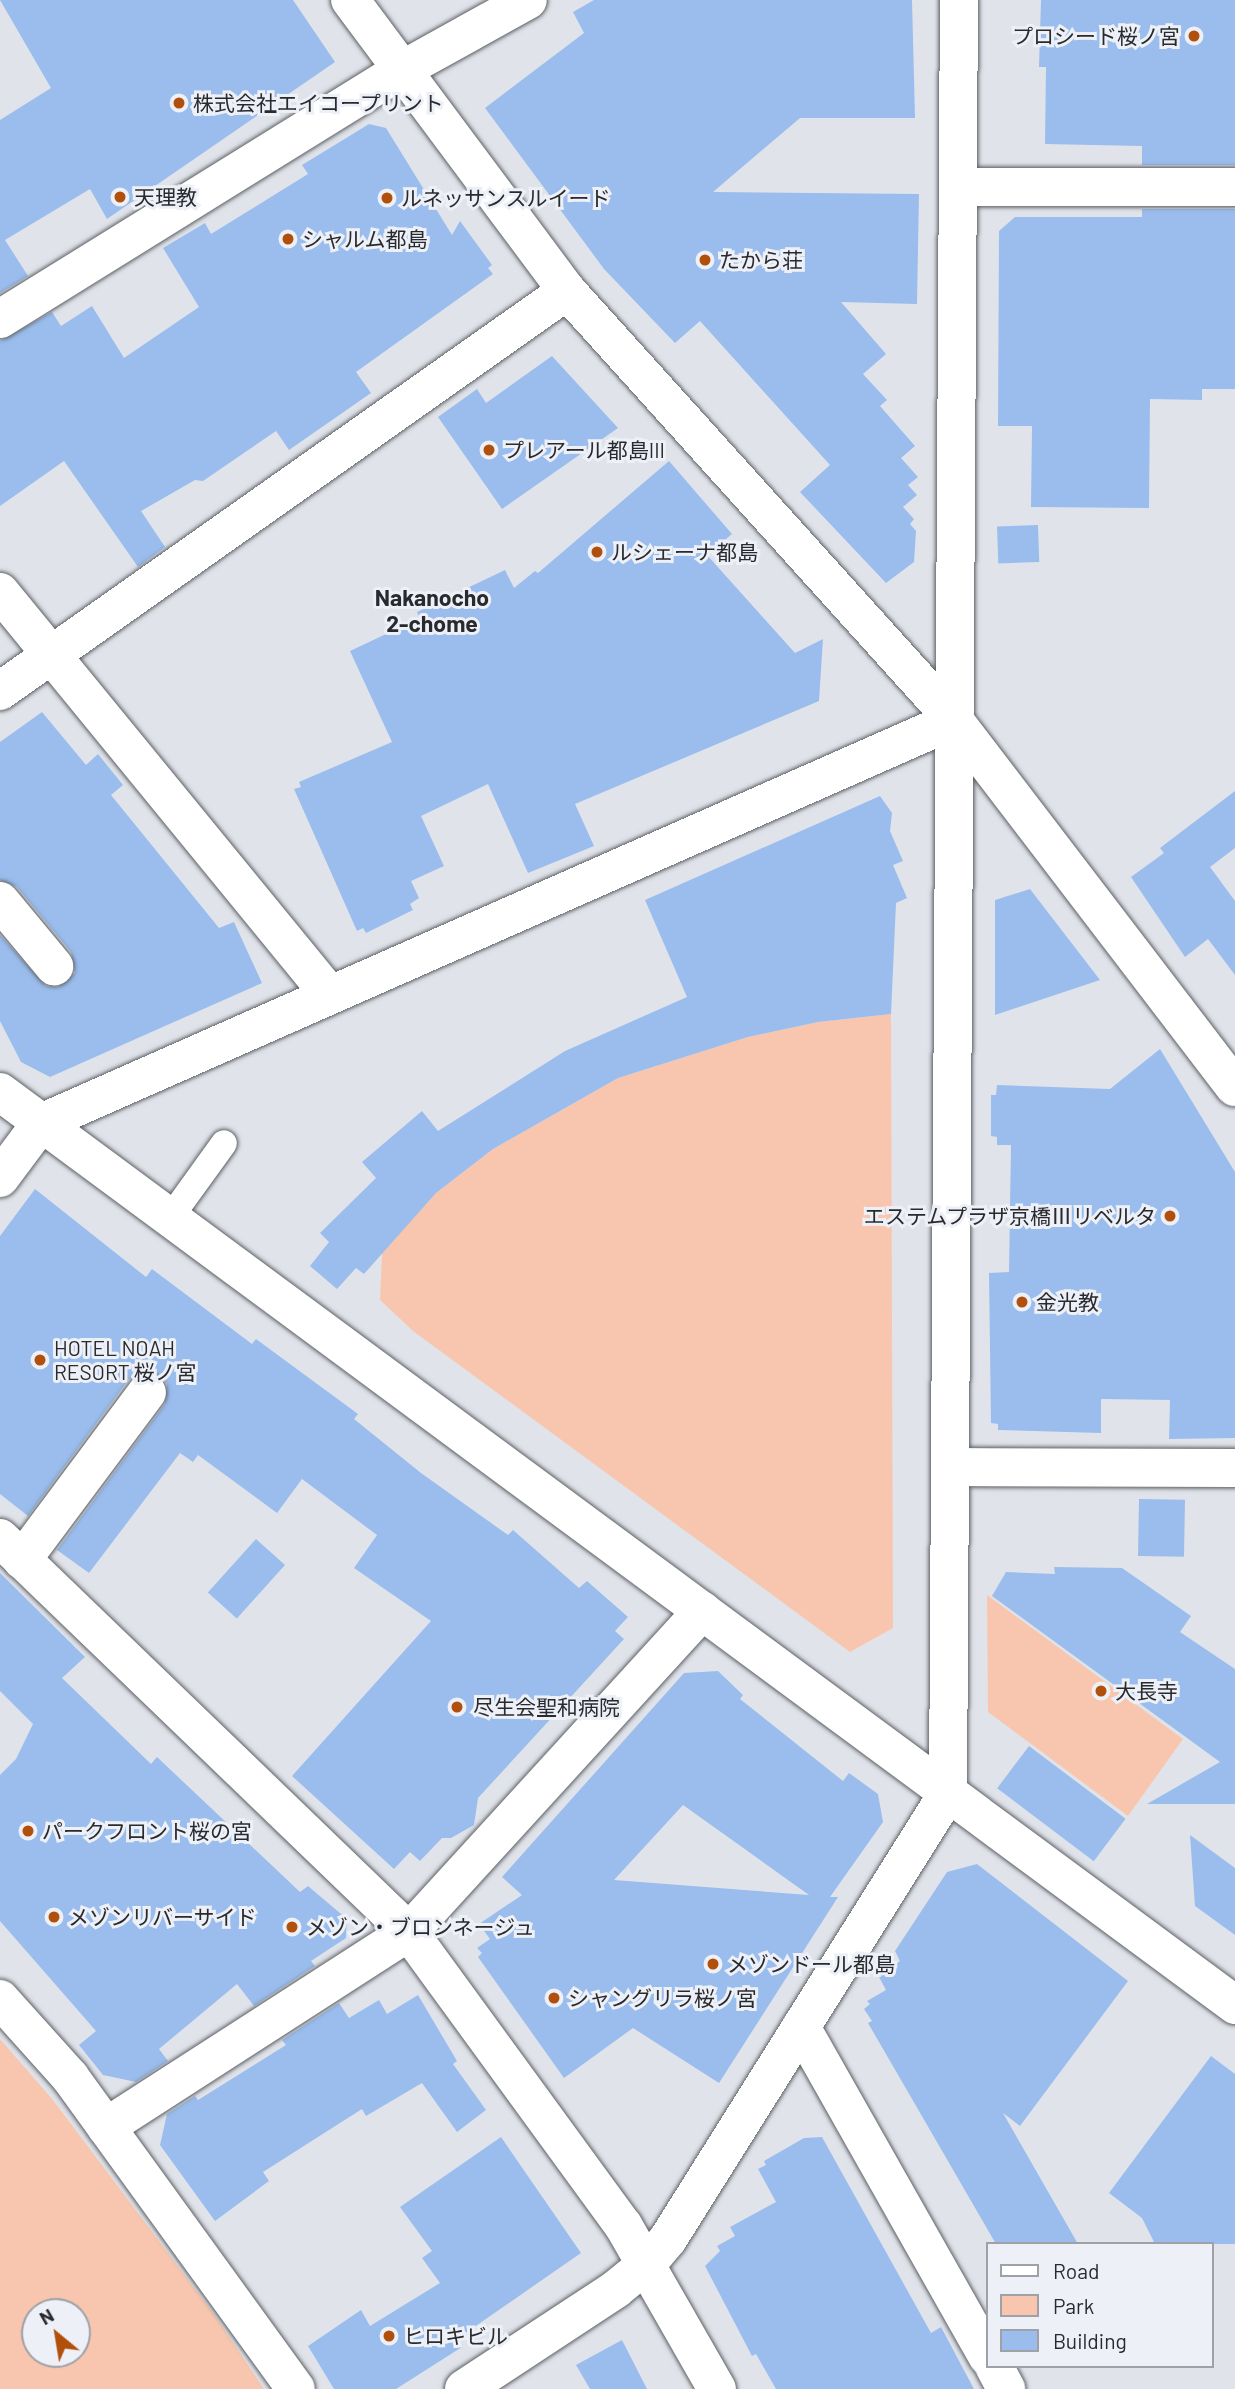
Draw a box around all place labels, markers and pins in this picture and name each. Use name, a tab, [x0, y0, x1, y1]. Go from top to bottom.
place label: プロシード桜ノ宮	[1012, 23, 1180, 49]
marker: プロシード桜ノ宮	[1186, 28, 1202, 44]
place label: 株式会社エイコープリント	[193, 90, 445, 116]
marker: 株式会社エイコープリント	[171, 95, 187, 111]
place label: 天理教	[134, 184, 197, 210]
place label: ルネッサンスルイード	[401, 185, 611, 211]
marker: 天理教	[112, 189, 128, 205]
marker: ルネッサンスルイード	[379, 190, 395, 206]
place label: シャルム都島	[302, 226, 428, 252]
marker: シャルム都島	[280, 231, 296, 247]
place label: たから荘	[719, 247, 803, 273]
marker: たから荘	[697, 252, 713, 268]
place label: プレアール都島III	[503, 437, 665, 463]
marker: プレアール都島III	[481, 442, 497, 458]
place label: ルシェーナ都島	[611, 539, 758, 565]
marker: ルシェーナ都島	[589, 544, 605, 560]
place label: エステムプラザ京橋Ⅲリベルタ	[862, 1203, 1156, 1229]
marker: エステムプラザ京橋Ⅲリベルタ	[1162, 1208, 1178, 1224]
place label: 金光教	[1036, 1289, 1099, 1315]
marker: 金光教	[1014, 1294, 1030, 1310]
place label: HOTEL NOAH RESORT 桜ノ宮	[54, 1335, 197, 1385]
marker: HOTEL NOAH RESORT 桜ノ宮	[32, 1352, 48, 1368]
place label: 大長寺	[1115, 1678, 1178, 1704]
marker: 大長寺	[1093, 1683, 1109, 1699]
place label: 尽生会聖和病院	[473, 1694, 620, 1720]
marker: 尽生会聖和病院	[447, 1697, 467, 1717]
place label: パークフロント桜の宮	[42, 1818, 252, 1844]
marker: パークフロント桜の宮	[20, 1823, 36, 1839]
place label: メゾンリバーサイド	[68, 1904, 257, 1930]
marker: メゾンリバーサイド	[46, 1909, 62, 1925]
place label: メゾン・ブロンネージュ	[306, 1914, 537, 1940]
marker: メゾン・ブロンネージュ	[284, 1919, 300, 1935]
place label: メゾンドール都島	[727, 1951, 895, 1977]
marker: メゾンドール都島	[705, 1956, 721, 1972]
place label: シャングリラ桜ノ宮	[568, 1985, 757, 2011]
marker: シャングリラ桜ノ宮	[546, 1990, 562, 2006]
place label: ヒロキビル	[403, 2323, 508, 2349]
marker: ヒロキビル	[381, 2328, 397, 2344]

